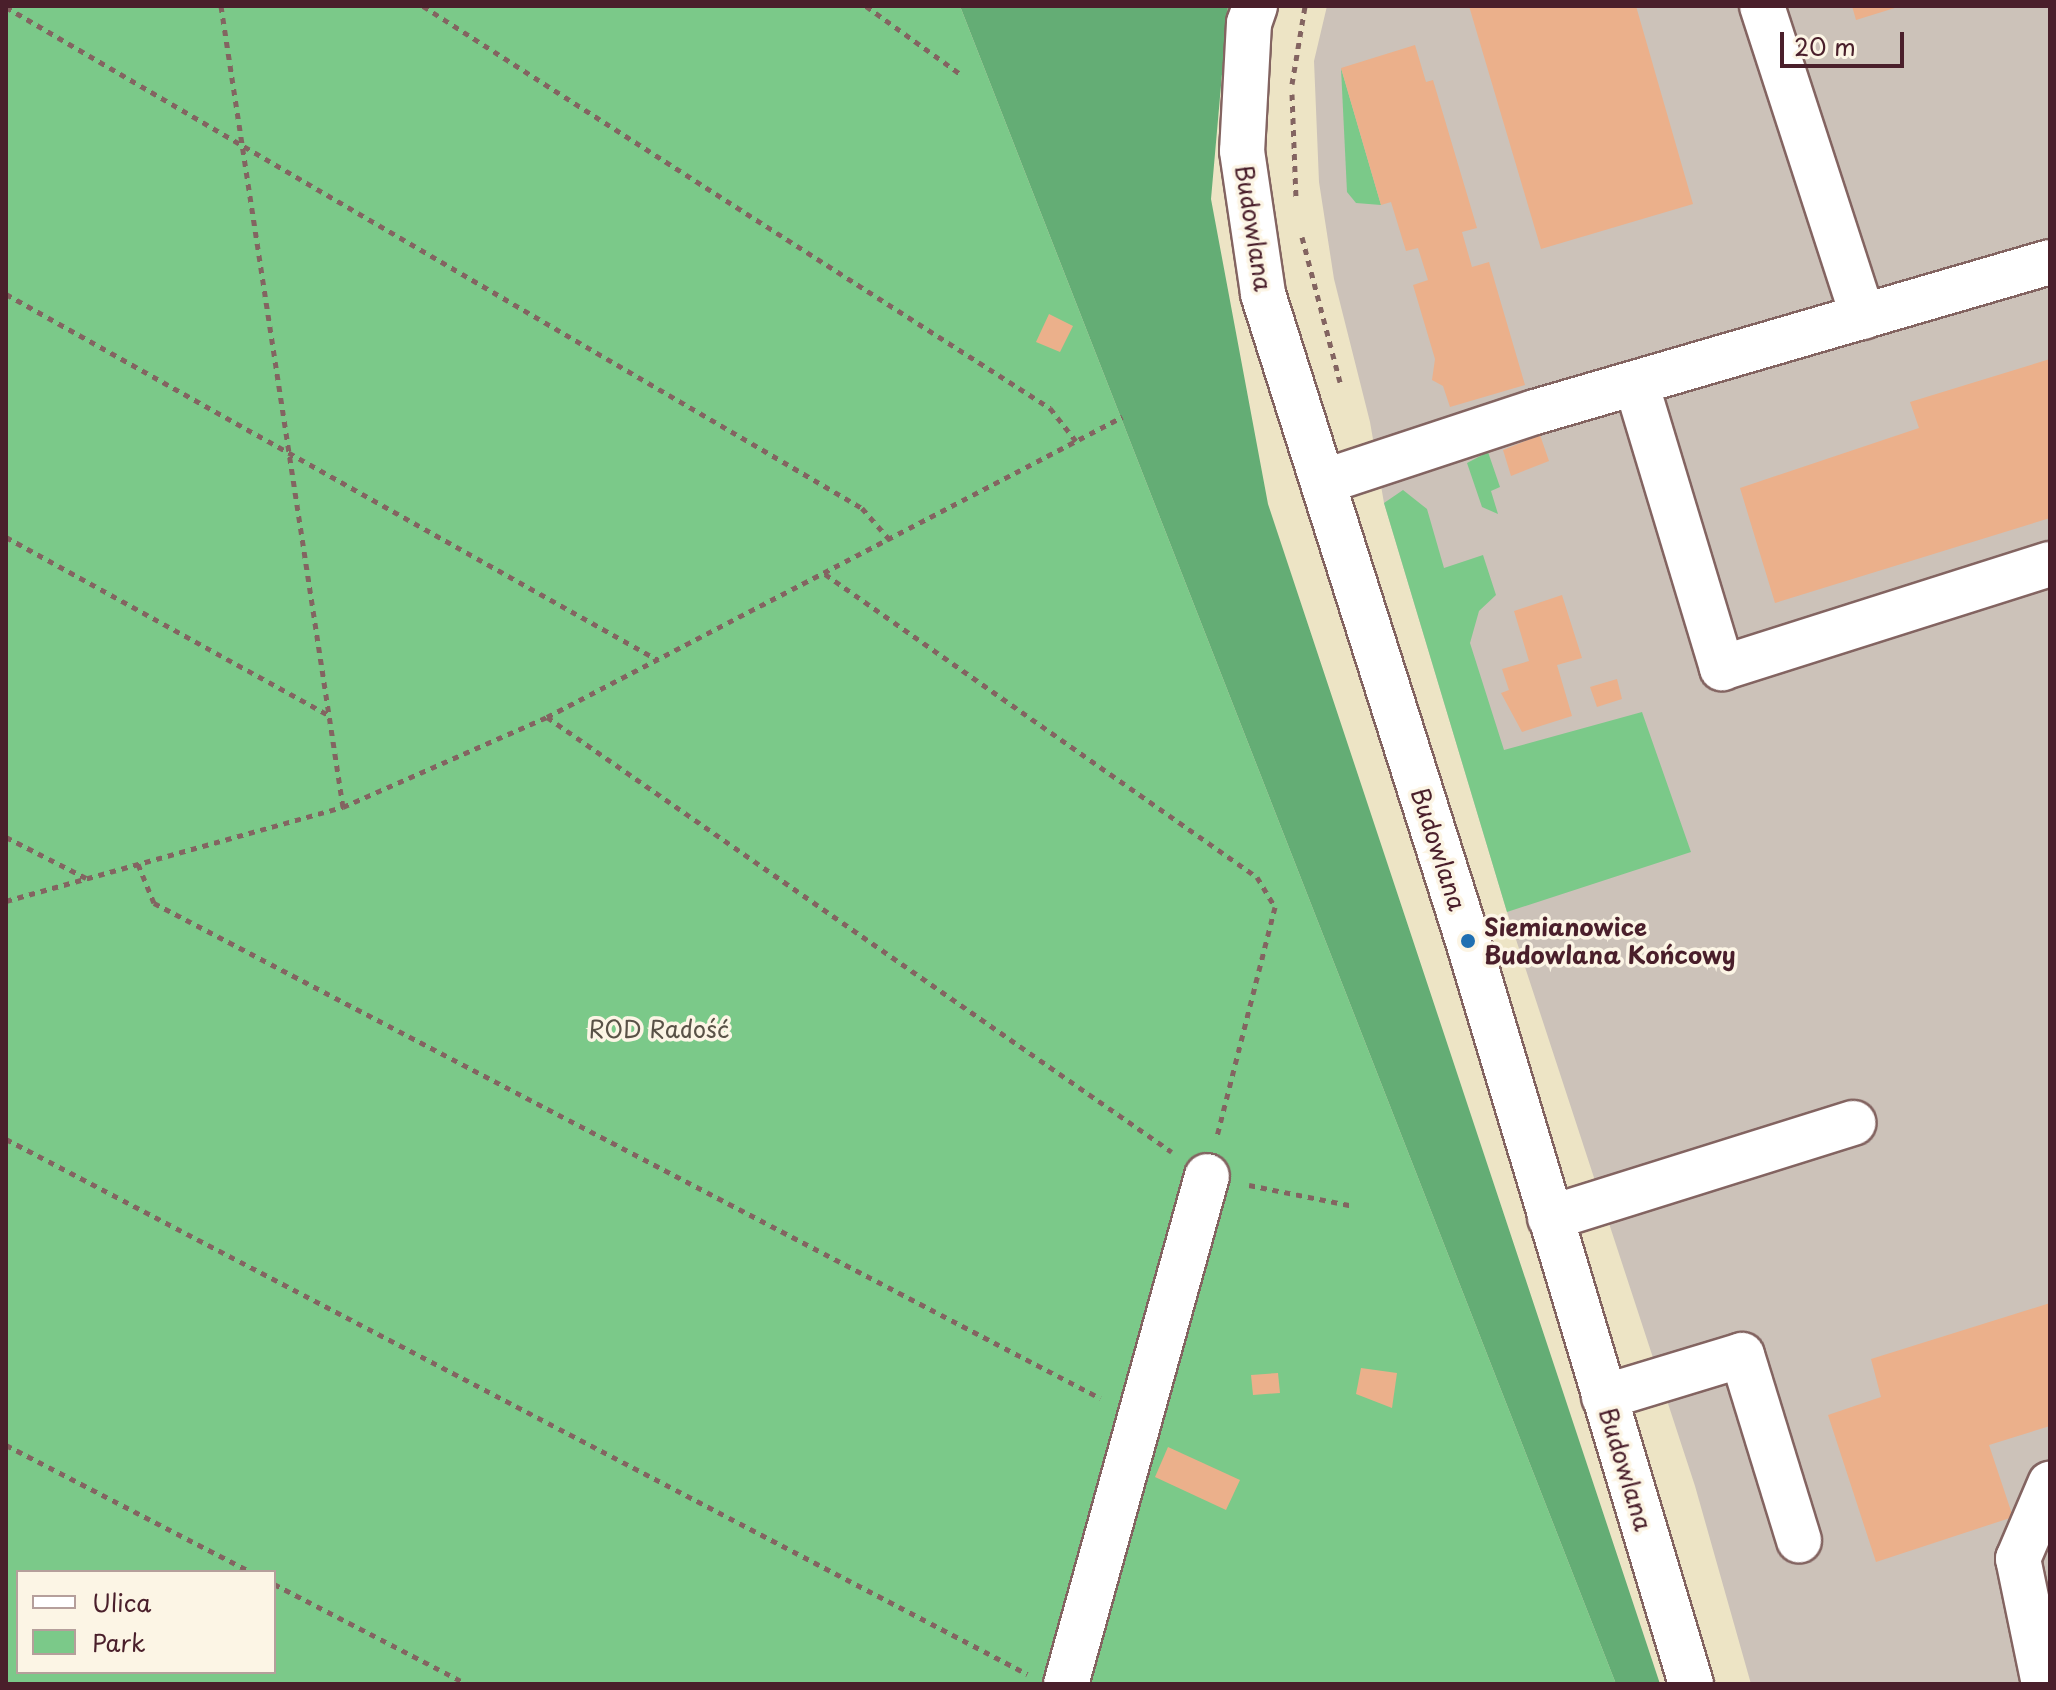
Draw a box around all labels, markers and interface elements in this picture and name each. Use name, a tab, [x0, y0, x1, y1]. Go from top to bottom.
scale bar	[1784, 16, 1908, 66]
text: 20 m	[1794, 28, 1856, 64]
street label: Budowlana	[1230, 163, 1278, 293]
street label: Budowlana	[1406, 784, 1472, 914]
place label: Siemianowice Budowlana Końcowy	[1484, 913, 1735, 969]
marker: Siemianowice Budowlana Końcowy	[1459, 932, 1477, 950]
park label: ROD Radość	[587, 1015, 731, 1043]
street label: Budowlana	[1594, 1404, 1658, 1534]
legend	[16, 1570, 276, 1674]
text: Ulica	[92, 1584, 151, 1620]
text: Park	[92, 1624, 146, 1660]

